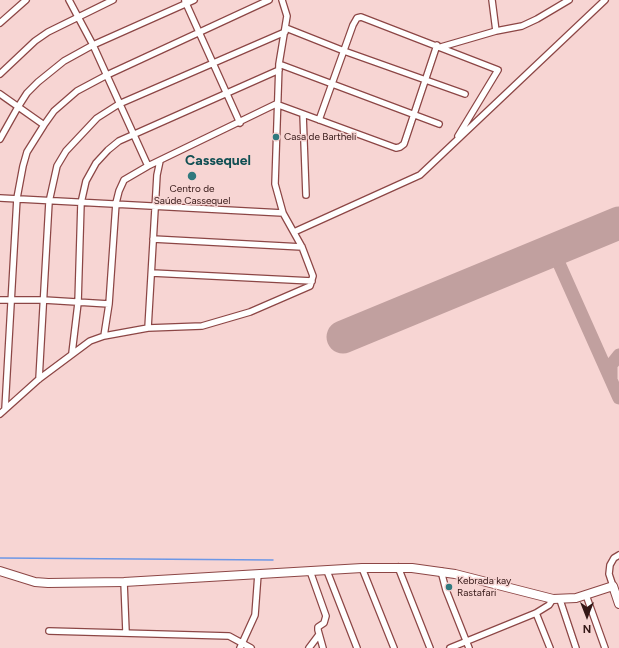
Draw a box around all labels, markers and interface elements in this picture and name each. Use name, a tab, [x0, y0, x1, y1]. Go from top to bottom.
place label: Casa de Bartheli	[284, 131, 356, 143]
marker: Casa de Bartheli	[271, 132, 281, 142]
district label: Cassequel	[185, 153, 251, 169]
marker: Centro de Saúde Cassequel	[186, 170, 198, 182]
place label: Centro de Saúde Cassequel	[154, 183, 230, 206]
place label: Kebrada kay Rastafari	[457, 575, 511, 598]
marker: Kebrada kay Rastafari	[444, 582, 454, 592]
north arrow	[567, 596, 607, 636]
text: N	[583, 622, 591, 635]

